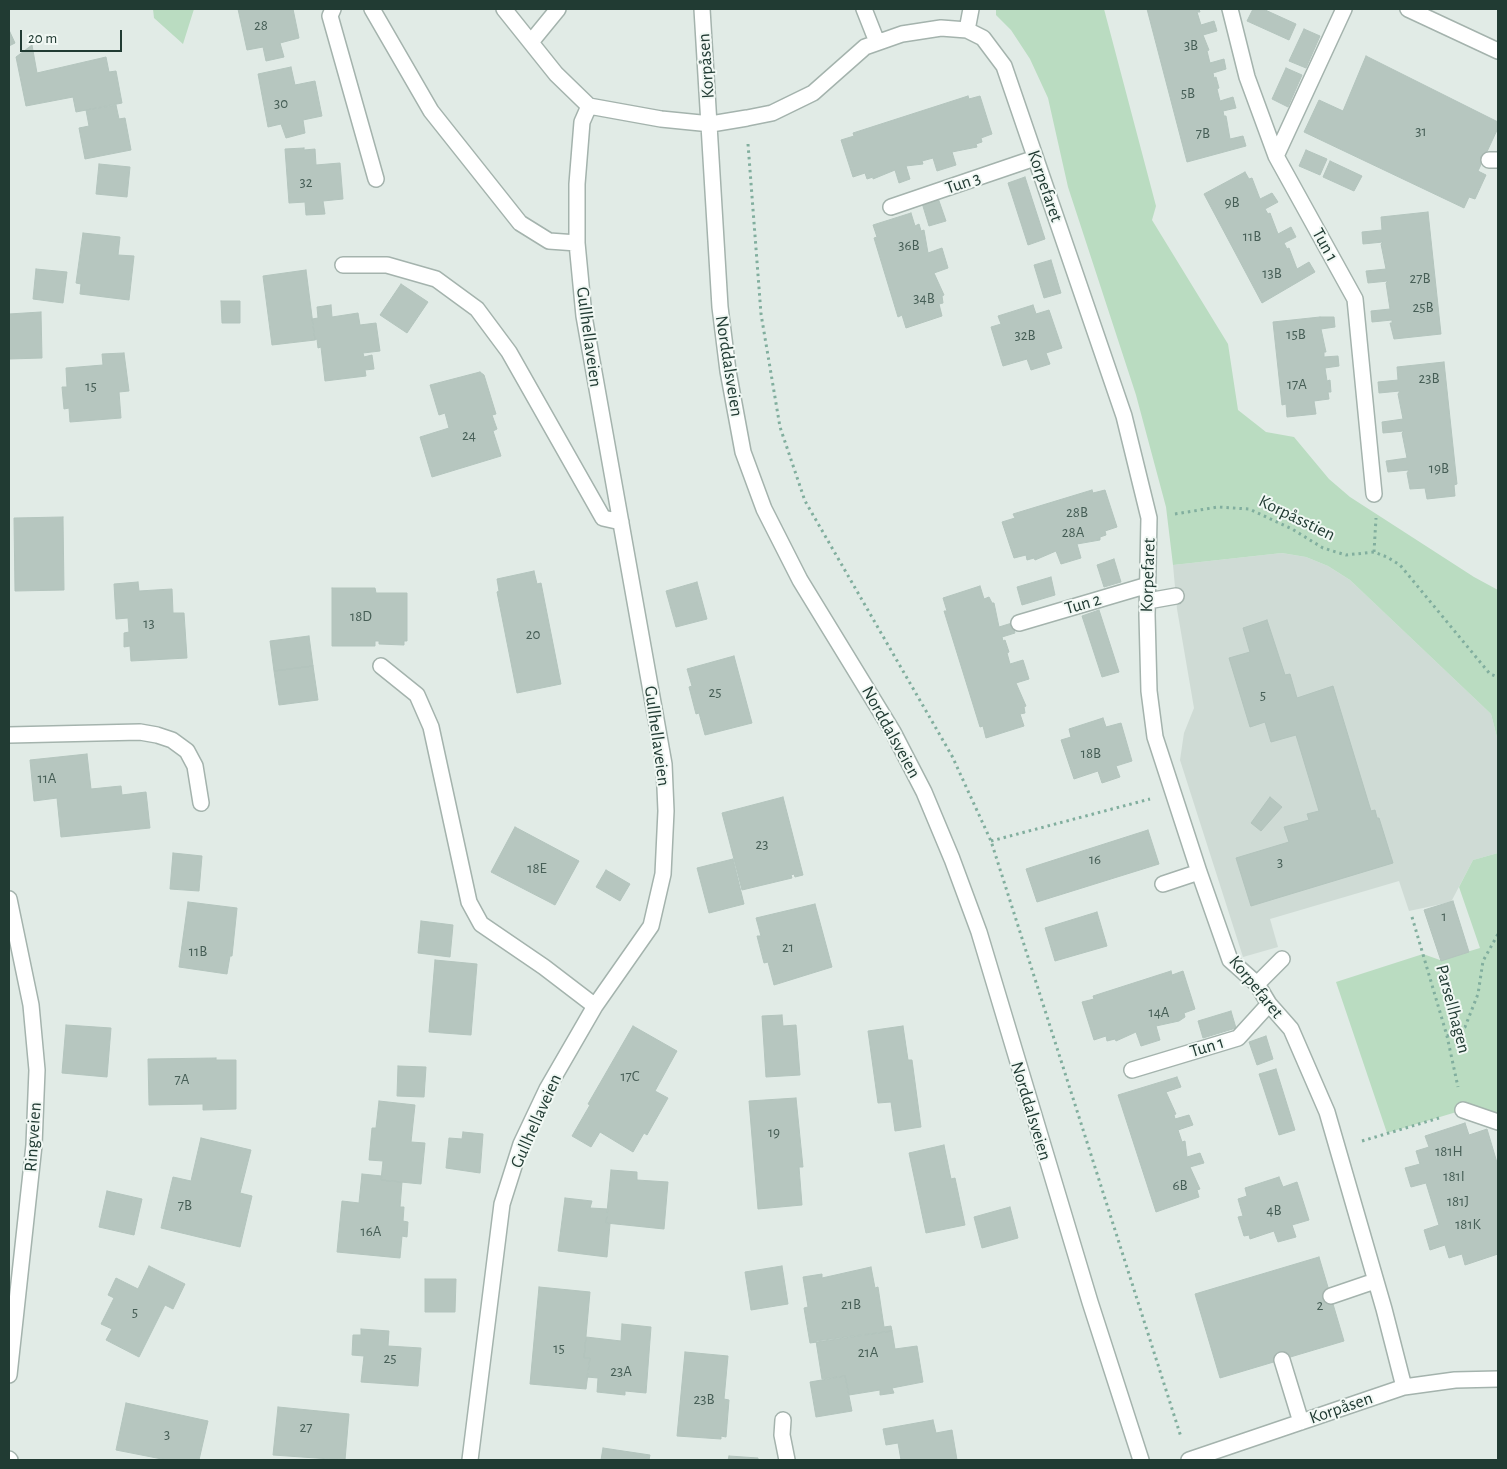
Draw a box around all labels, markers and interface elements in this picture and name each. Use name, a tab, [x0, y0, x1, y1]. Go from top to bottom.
house number: 28	[254, 16, 268, 34]
scale bar	[22, 20, 125, 52]
text: 20 m	[28, 31, 57, 46]
street label: Korpåsen	[693, 33, 719, 99]
house number: 3B	[1184, 36, 1198, 54]
house number: 5B	[1181, 84, 1195, 102]
house number: 30	[274, 94, 288, 112]
house number: 31	[1415, 122, 1427, 140]
house number: 7B	[1196, 124, 1210, 142]
street label: Korpefaret	[1023, 147, 1067, 225]
street label: Tun 3	[942, 167, 984, 199]
house number: 32	[299, 173, 313, 191]
house number: 9B	[1224, 193, 1240, 211]
street label: Tun 1	[1307, 224, 1343, 266]
house number: 11B	[1243, 227, 1261, 245]
house number: 36B	[898, 236, 920, 254]
house number: 13B	[1262, 264, 1282, 282]
house number: 27B	[1409, 269, 1431, 287]
street label: Gullhellaveien	[571, 286, 607, 388]
house number: 34B	[913, 289, 935, 307]
house number: 25B	[1412, 298, 1434, 316]
street label: Norddalsveien	[710, 314, 748, 418]
house number: 15B	[1286, 325, 1306, 343]
house number: 32B	[1014, 326, 1036, 344]
house number: 23B	[1418, 369, 1440, 387]
house number: 17A	[1287, 375, 1307, 393]
house number: 15	[85, 377, 97, 395]
house number: 24	[462, 426, 476, 444]
house number: 19B	[1429, 459, 1449, 477]
street label: Korpåsstien	[1255, 490, 1339, 546]
house number: 28B	[1066, 503, 1088, 521]
house number: 28A	[1062, 523, 1084, 541]
street label: Korpefaret	[1136, 537, 1160, 613]
street label: Tun 2	[1062, 589, 1104, 619]
house number: 18D	[350, 607, 372, 625]
house number: 13	[143, 614, 155, 632]
house number: 20	[526, 625, 540, 643]
street label: Norddalsveien	[857, 682, 925, 782]
house number: 25	[708, 683, 722, 701]
street label: Gullhellaveien	[639, 685, 675, 787]
house number: 5	[1260, 686, 1266, 704]
house number: 18B	[1081, 744, 1101, 762]
house number: 11A	[38, 769, 56, 787]
house number: 23	[755, 835, 769, 853]
house number: 16	[1089, 850, 1101, 868]
house number: 3	[1277, 853, 1283, 871]
house number: 18E	[527, 859, 547, 877]
house number: 1	[1441, 907, 1447, 925]
house number: 21	[782, 938, 794, 956]
house number: 11B	[189, 942, 207, 960]
street label: Korpefaret	[1224, 951, 1288, 1023]
street label: Parsellhagen	[1431, 962, 1475, 1056]
house number: 14A	[1148, 1003, 1170, 1021]
street label: Tun 1	[1187, 1032, 1227, 1062]
street label: Norddalsveien	[1006, 1059, 1056, 1163]
house number: 17C	[620, 1067, 640, 1085]
house number: 7A	[175, 1070, 189, 1088]
street label: Gullhellaveien	[506, 1071, 566, 1171]
street label: Ringveien	[20, 1101, 46, 1173]
house number: 19	[768, 1123, 780, 1141]
house number: 181H	[1435, 1142, 1463, 1160]
house number: 181I	[1443, 1167, 1465, 1185]
house number: 6B	[1172, 1176, 1188, 1194]
house number: 181J	[1447, 1192, 1469, 1210]
house number: 7B	[178, 1196, 192, 1214]
house number: 4B	[1266, 1201, 1282, 1219]
house number: 181K	[1455, 1215, 1481, 1233]
house number: 16A	[361, 1222, 381, 1240]
house number: 21B	[841, 1295, 861, 1313]
house number: 2	[1317, 1296, 1323, 1314]
house number: 5	[132, 1303, 138, 1321]
house number: 15	[553, 1339, 565, 1357]
house number: 21A	[858, 1343, 878, 1361]
house number: 25	[383, 1349, 397, 1367]
house number: 23A	[610, 1362, 632, 1380]
street label: Korpåsen	[1306, 1387, 1376, 1429]
house number: 23B	[693, 1390, 715, 1408]
house number: 27	[299, 1418, 313, 1436]
house number: 3	[164, 1425, 170, 1443]

